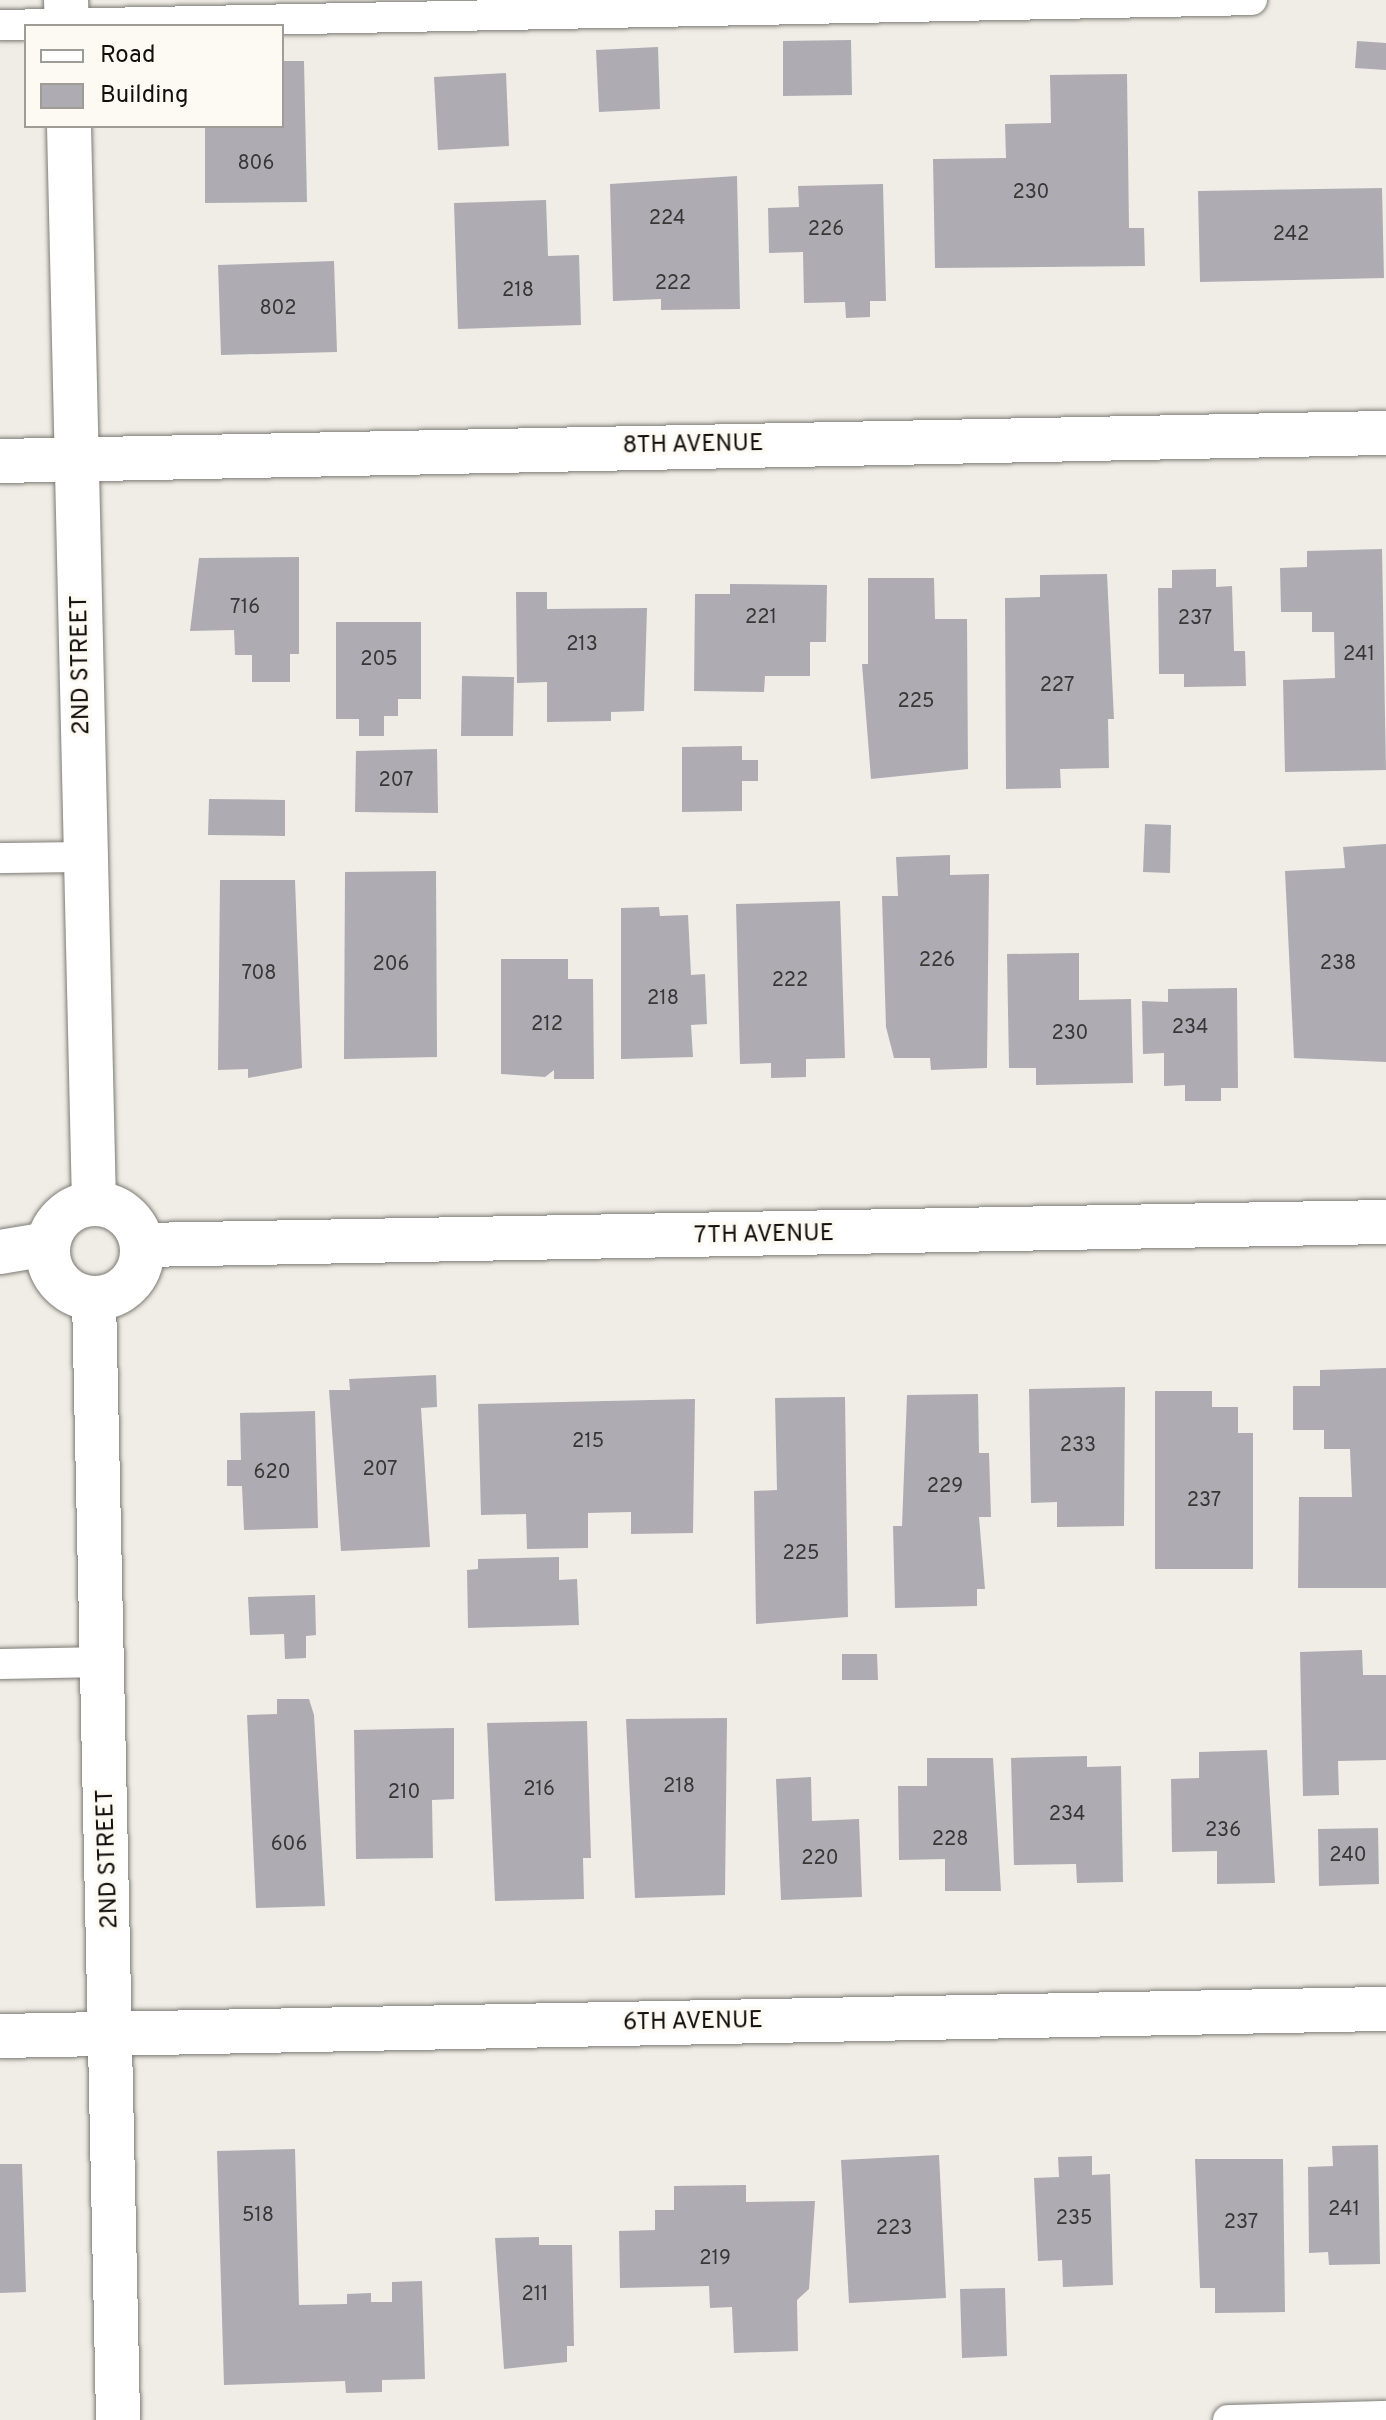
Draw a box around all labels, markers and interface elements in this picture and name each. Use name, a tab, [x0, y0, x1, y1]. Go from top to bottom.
legend	[24, 24, 284, 128]
text: Road	[100, 41, 156, 71]
text: Building	[100, 81, 189, 111]
house number: 806	[238, 152, 274, 176]
house number: 230	[1013, 181, 1049, 205]
house number: 224	[649, 207, 685, 231]
house number: 226	[808, 218, 844, 242]
house number: 242	[1273, 223, 1309, 247]
house number: 222	[655, 272, 691, 296]
house number: 218	[502, 279, 534, 303]
house number: 802	[259, 297, 297, 321]
street label: 8TH AVENUE	[622, 430, 764, 462]
street label: 2ND STREET	[66, 595, 98, 735]
house number: 716	[230, 596, 260, 620]
house number: 221	[745, 606, 777, 630]
house number: 237	[1178, 607, 1212, 631]
house number: 213	[566, 633, 598, 657]
house number: 241	[1343, 643, 1375, 667]
house number: 205	[360, 648, 398, 672]
house number: 227	[1040, 674, 1074, 698]
house number: 225	[898, 690, 934, 714]
house number: 207	[379, 769, 413, 793]
house number: 226	[919, 949, 955, 973]
house number: 238	[1320, 952, 1356, 976]
house number: 206	[372, 953, 410, 977]
house number: 708	[242, 962, 276, 986]
house number: 222	[772, 969, 808, 993]
house number: 218	[647, 987, 679, 1011]
house number: 212	[531, 1013, 563, 1037]
house number: 234	[1172, 1016, 1208, 1040]
house number: 230	[1052, 1022, 1088, 1046]
street label: 7TH AVENUE	[693, 1220, 835, 1252]
house number: 215	[572, 1430, 604, 1454]
house number: 233	[1060, 1434, 1096, 1458]
house number: 207	[363, 1458, 397, 1482]
house number: 620	[253, 1461, 291, 1485]
house number: 229	[927, 1475, 963, 1499]
house number: 237	[1187, 1489, 1221, 1513]
house number: 225	[783, 1542, 819, 1566]
house number: 218	[663, 1775, 695, 1799]
house number: 216	[523, 1778, 555, 1802]
house number: 210	[388, 1781, 420, 1805]
street label: 2ND STREET	[92, 1789, 126, 1929]
house number: 234	[1049, 1803, 1085, 1827]
house number: 236	[1205, 1819, 1241, 1843]
house number: 228	[932, 1828, 968, 1852]
house number: 606	[271, 1833, 307, 1857]
house number: 240	[1329, 1844, 1367, 1868]
house number: 220	[801, 1847, 839, 1871]
street label: 6TH AVENUE	[622, 2007, 764, 2039]
house number: 241	[1328, 2198, 1360, 2222]
house number: 518	[242, 2204, 274, 2228]
house number: 235	[1056, 2207, 1092, 2231]
house number: 237	[1224, 2211, 1258, 2235]
house number: 223	[876, 2217, 912, 2241]
house number: 219	[699, 2247, 731, 2271]
house number: 211	[521, 2283, 549, 2307]

